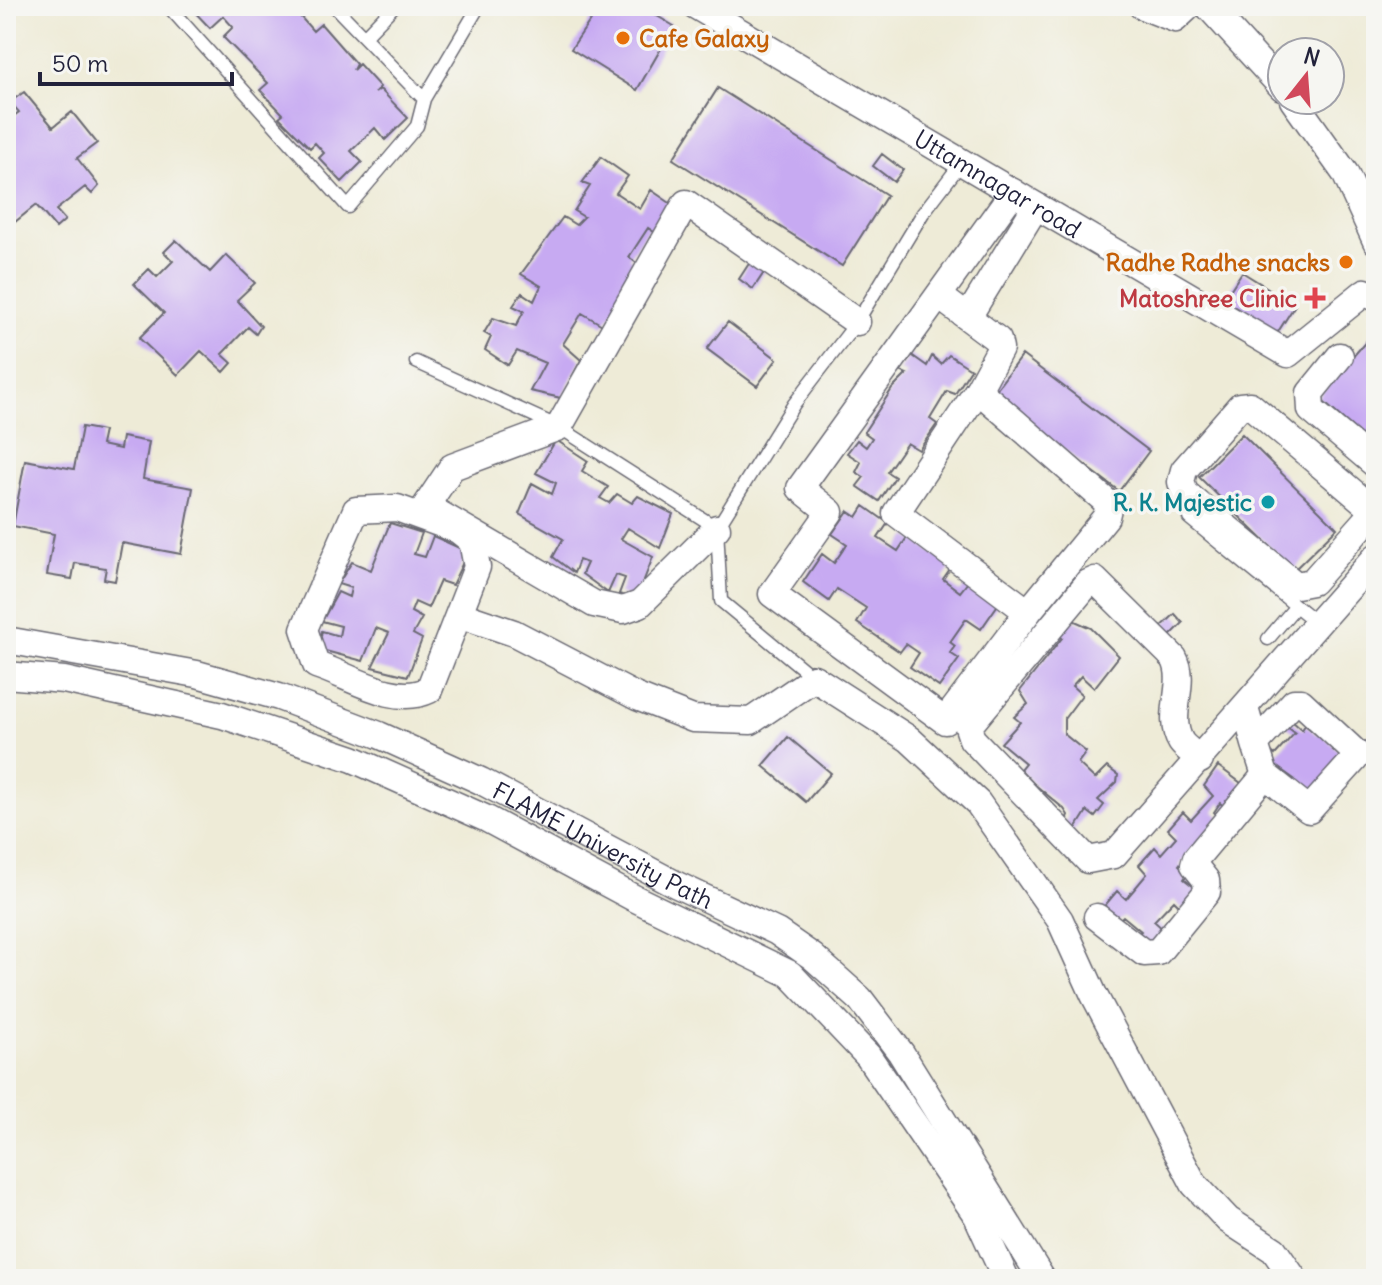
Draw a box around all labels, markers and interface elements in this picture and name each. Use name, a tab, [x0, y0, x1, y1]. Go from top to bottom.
place label: Cafe Galaxy	[639, 23, 770, 53]
marker: Cafe Galaxy	[614, 29, 632, 47]
scale bar	[40, 36, 232, 86]
north arrow	[1266, 36, 1346, 116]
text: N	[1300, 41, 1323, 72]
text: 50 m	[52, 48, 108, 78]
street label: Uttamnagar road	[909, 123, 1087, 244]
place label: Radhe Radhe snacks	[1106, 247, 1330, 277]
marker: Radhe Radhe snacks	[1337, 253, 1355, 271]
place label: Matoshree Clinic	[1119, 283, 1297, 313]
marker: Matoshree Clinic	[1304, 287, 1326, 309]
place label: R. K. Majestic	[1113, 487, 1252, 517]
marker: R. K. Majestic	[1259, 493, 1277, 511]
street label: FLAME University Path	[488, 775, 718, 915]

